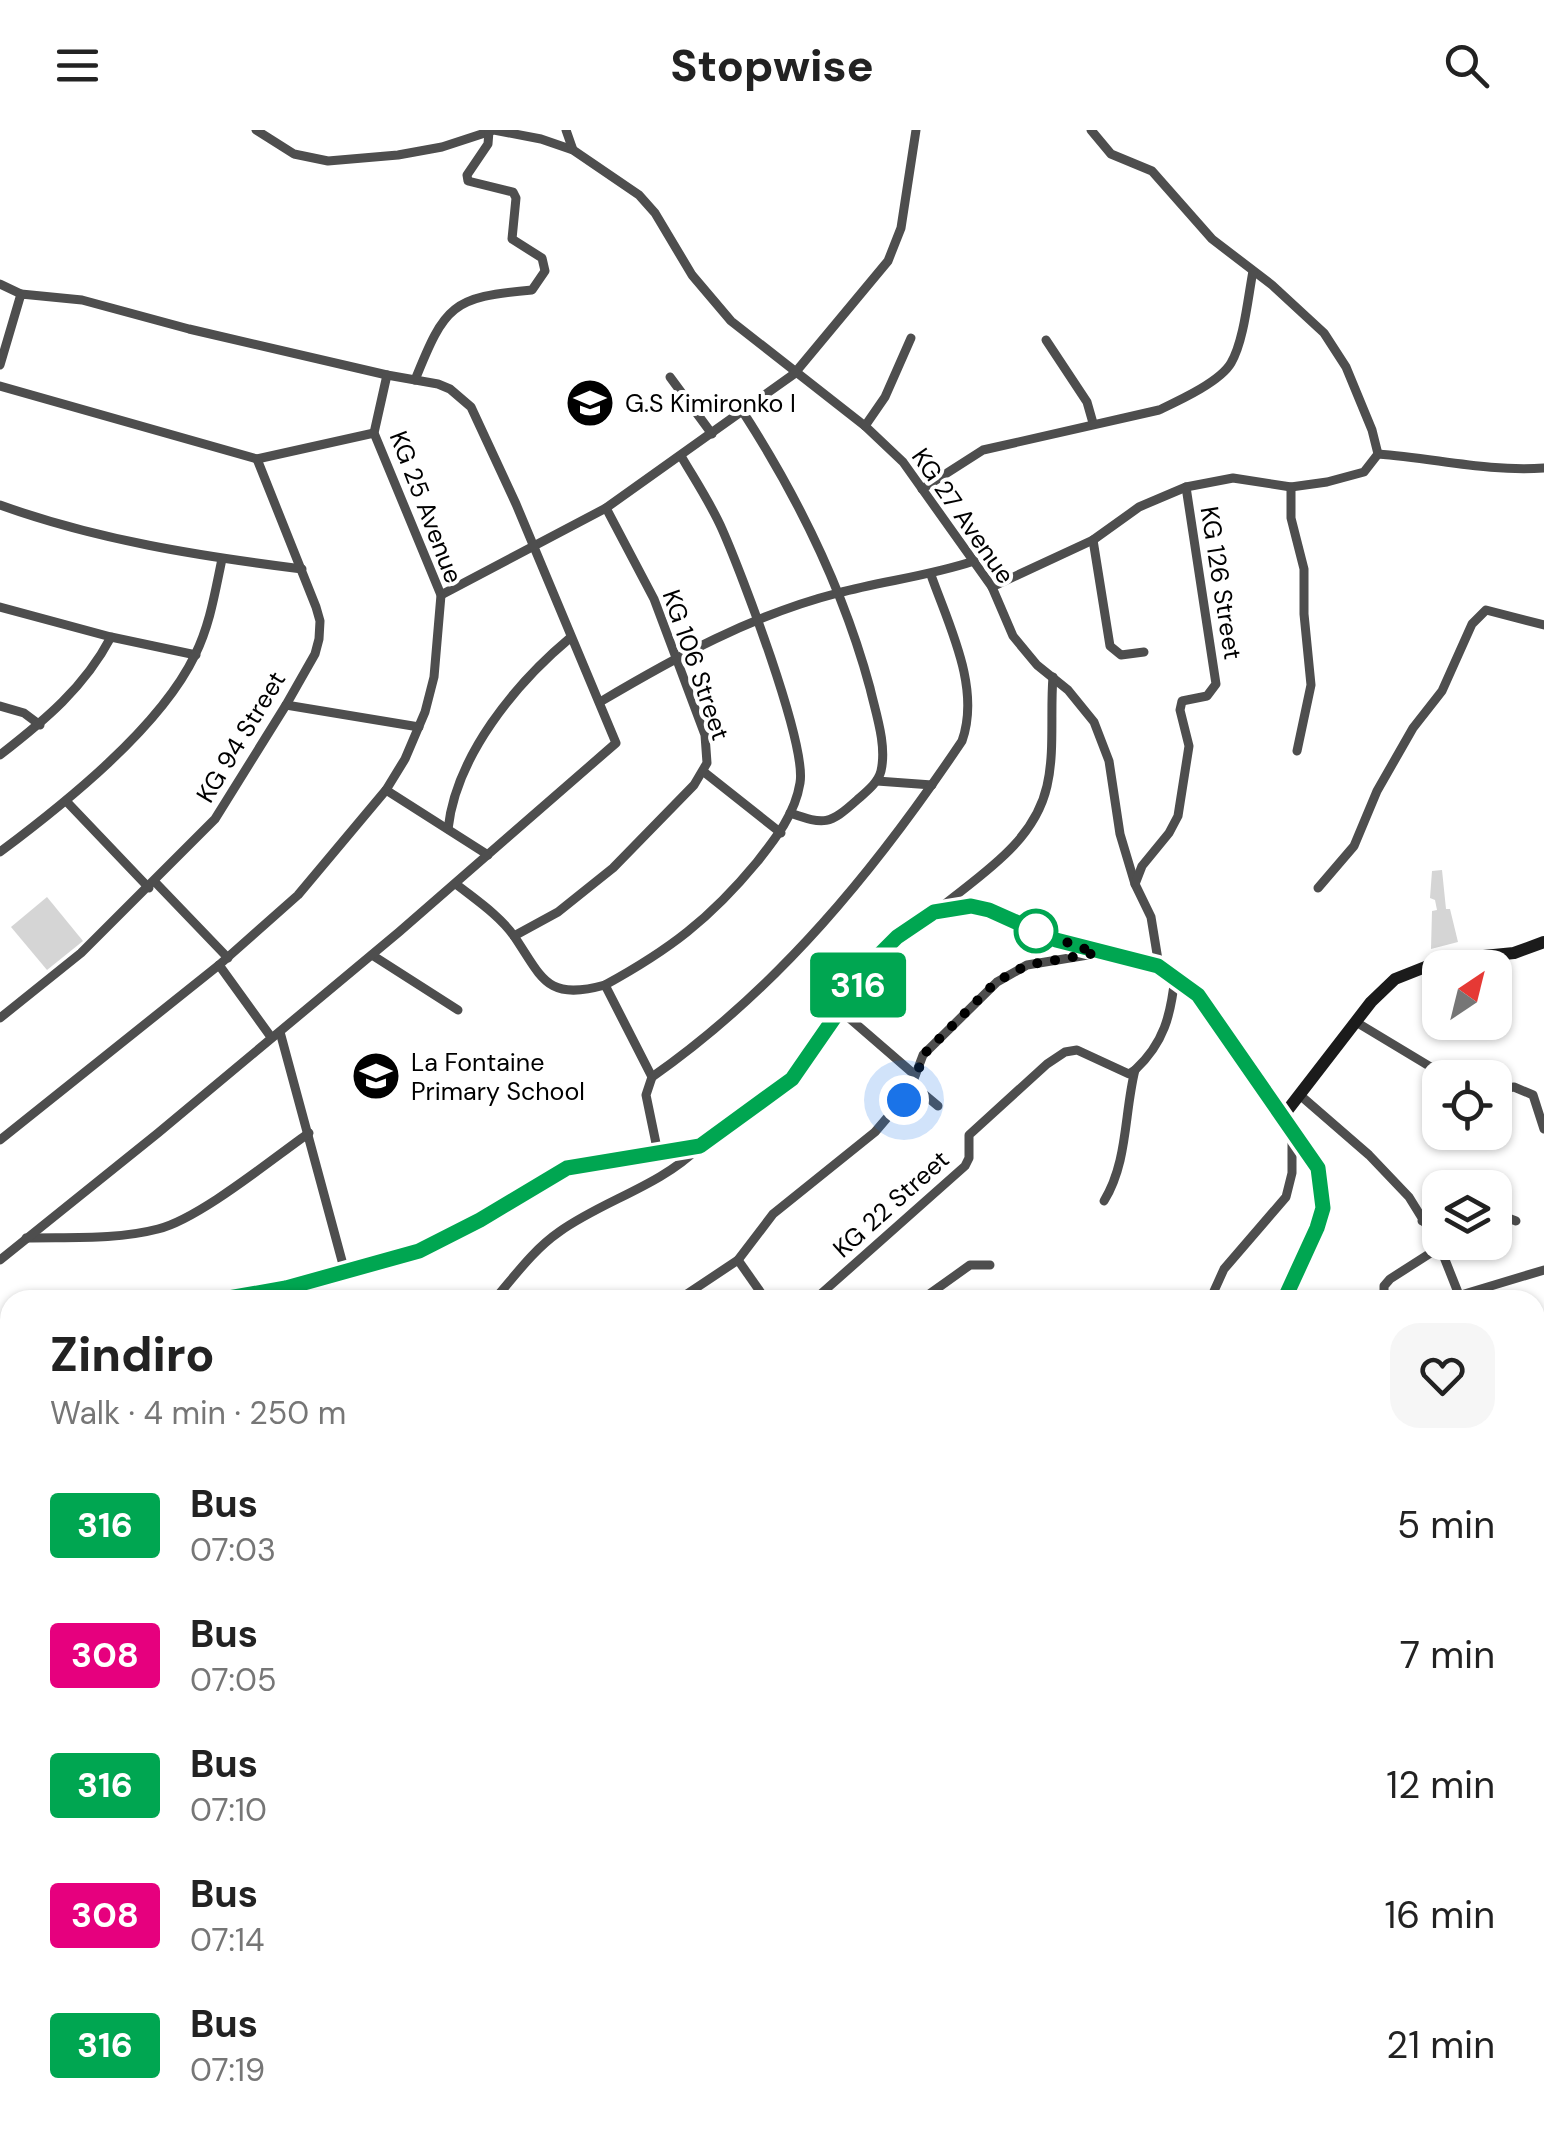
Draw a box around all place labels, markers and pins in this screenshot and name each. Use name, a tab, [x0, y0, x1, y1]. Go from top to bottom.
school or university icon: G.S Kimironko I	[564, 377, 616, 429]
place label: G.S Kimironko I	[625, 387, 796, 420]
unlabelled marker	[1015, 910, 1057, 952]
place label: La Fontaine Primary School	[411, 1046, 585, 1108]
school or university icon: La Fontaine Primary School	[350, 1050, 402, 1102]

